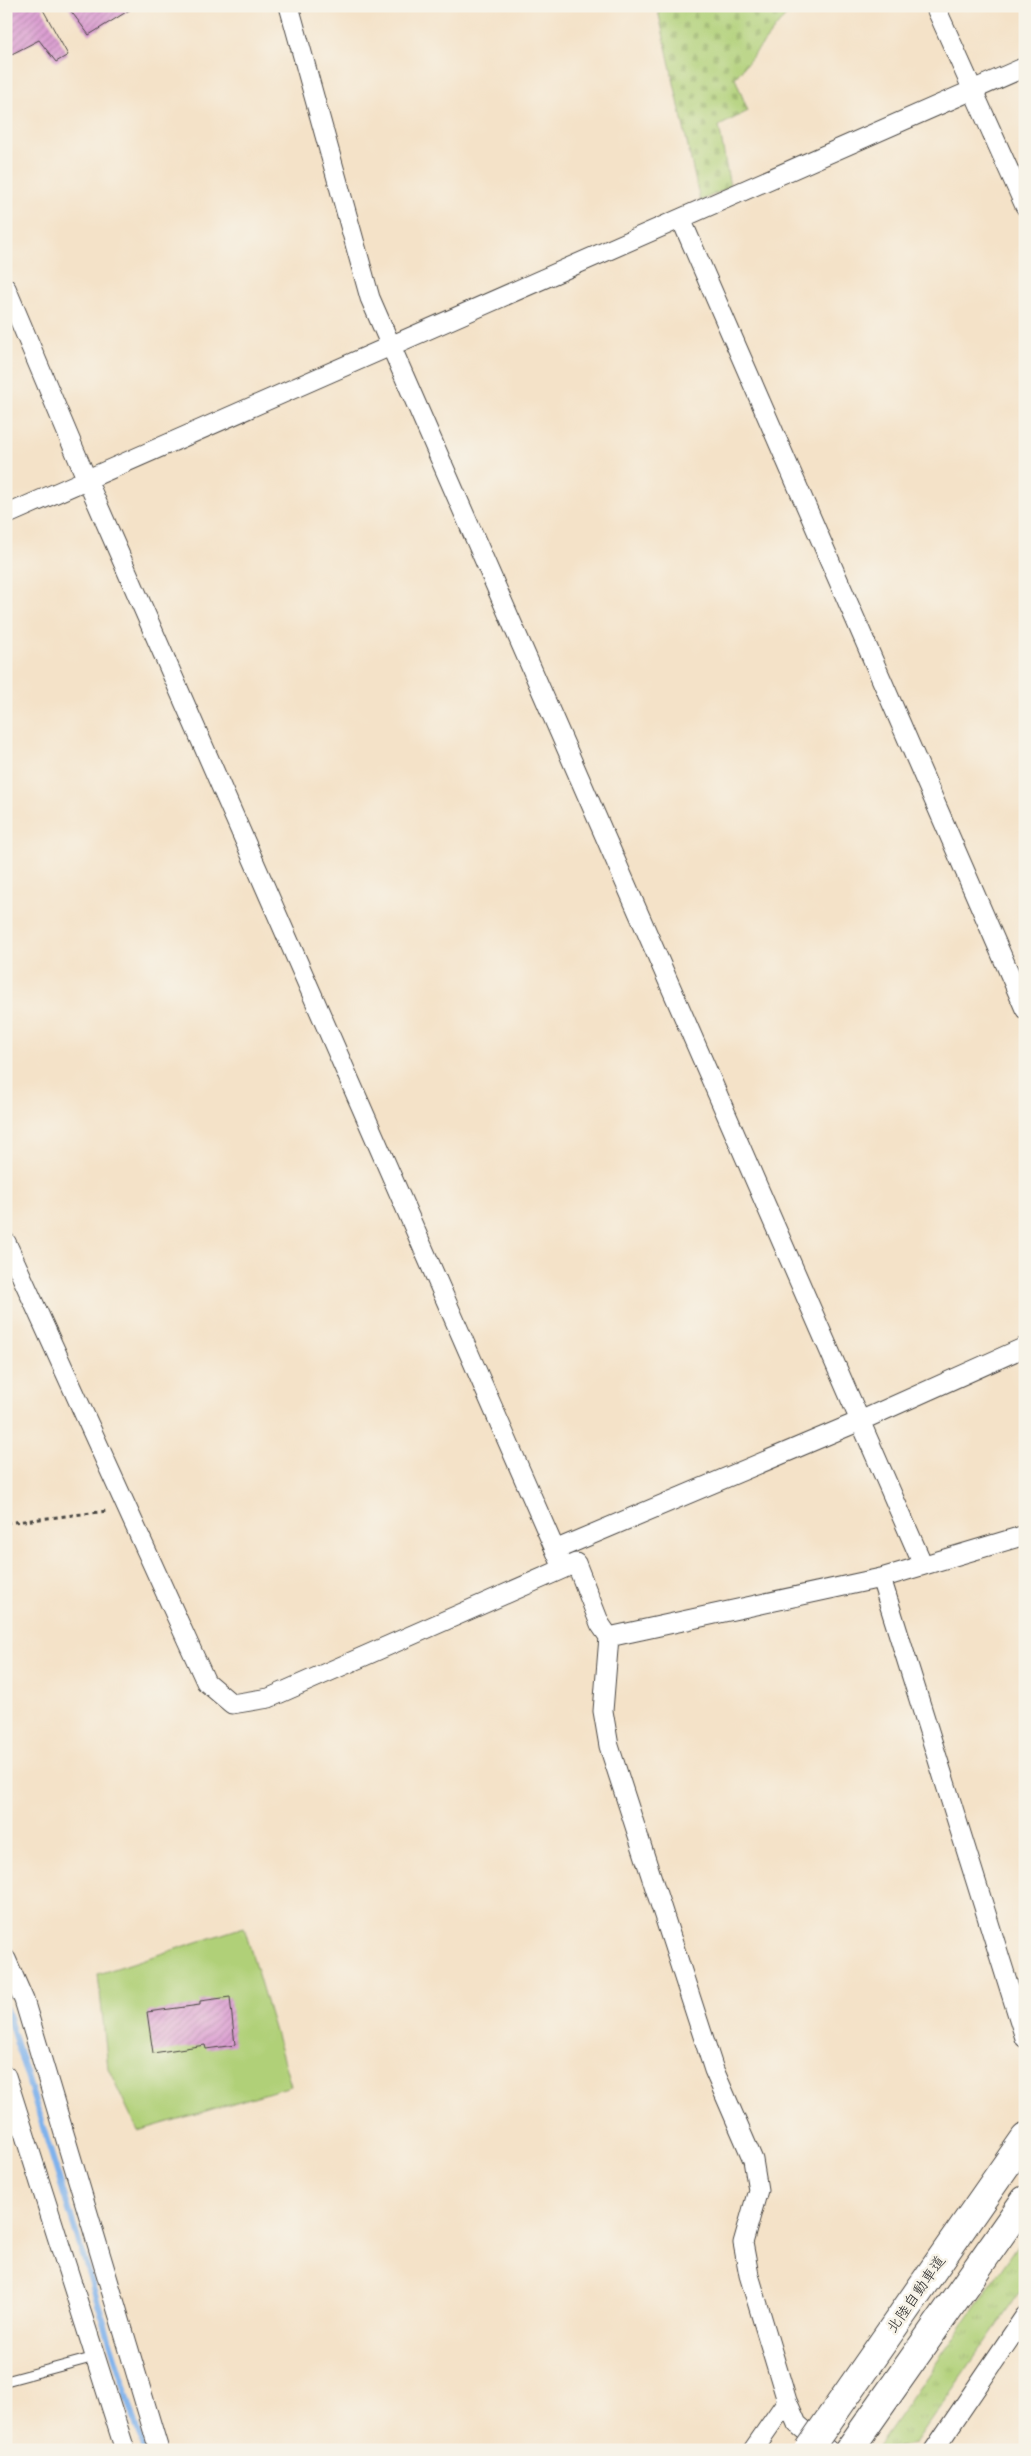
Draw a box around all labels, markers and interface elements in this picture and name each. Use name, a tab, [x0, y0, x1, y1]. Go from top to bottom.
street label: 北陸自動車道	[883, 2252, 949, 2336]

